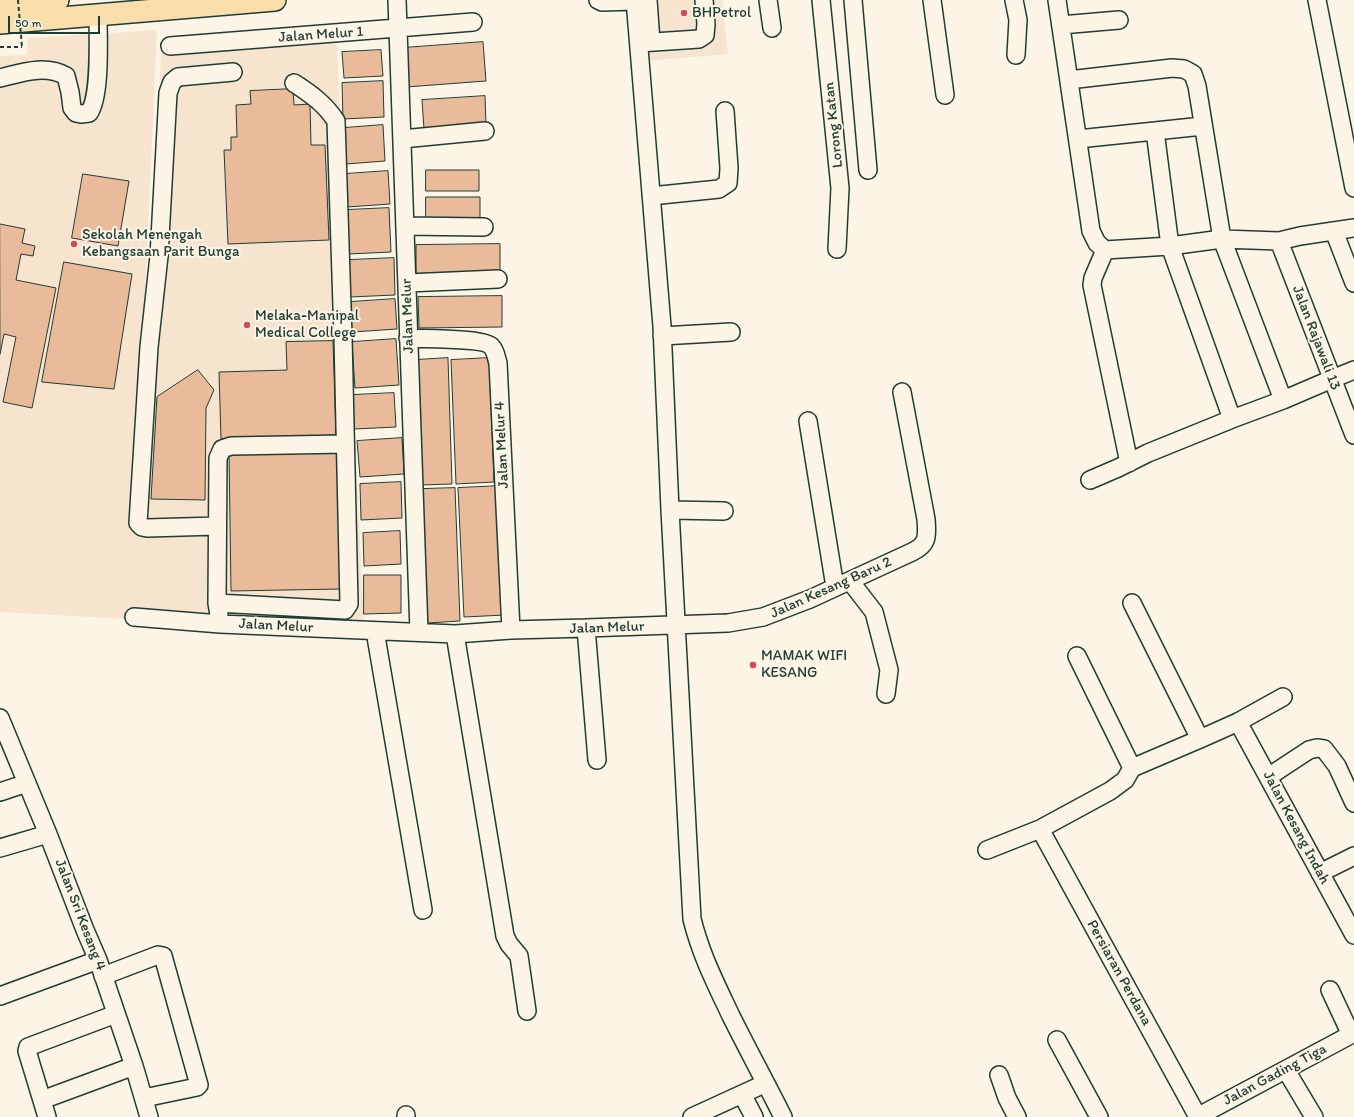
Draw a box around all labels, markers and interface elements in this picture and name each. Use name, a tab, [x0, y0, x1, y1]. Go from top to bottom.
place label: BHPetrol	[692, 4, 751, 22]
scale bar	[10, 8, 102, 34]
marker: BHPetrol	[679, 8, 689, 18]
text: 50 m	[15, 16, 41, 30]
street label: Jalan Melur 1	[278, 23, 364, 47]
street label: Lorong Katan	[821, 81, 847, 169]
place label: Sekolah Menengah Kebangsaan Parit Bunga	[82, 226, 239, 261]
marker: Sekolah Menengah Kebangsaan Parit Bunga	[69, 239, 79, 249]
street label: Jalan Melur	[398, 278, 418, 354]
street label: Jalan Rajawali 13	[1288, 283, 1344, 393]
place label: Melaka-Manipal Medical College	[255, 307, 359, 342]
marker: Melaka-Manipal Medical College	[242, 320, 252, 330]
street label: Jalan Melur 4	[491, 401, 513, 489]
street label: Jalan Kesang Baru 2	[768, 553, 894, 623]
street label: Jalan Melur	[238, 615, 314, 637]
street label: Jalan Melur	[569, 618, 645, 638]
place label: MAMAK WIFI KESANG	[761, 647, 847, 682]
marker: MAMAK WIFI KESANG	[748, 660, 758, 670]
street label: Jalan Kesang Indah	[1259, 768, 1333, 888]
street label: Jalan Sri Kesang 4	[50, 857, 110, 973]
street label: Persiaran Perdana	[1083, 917, 1155, 1029]
street label: Jalan Gading Tiga	[1220, 1040, 1330, 1110]

